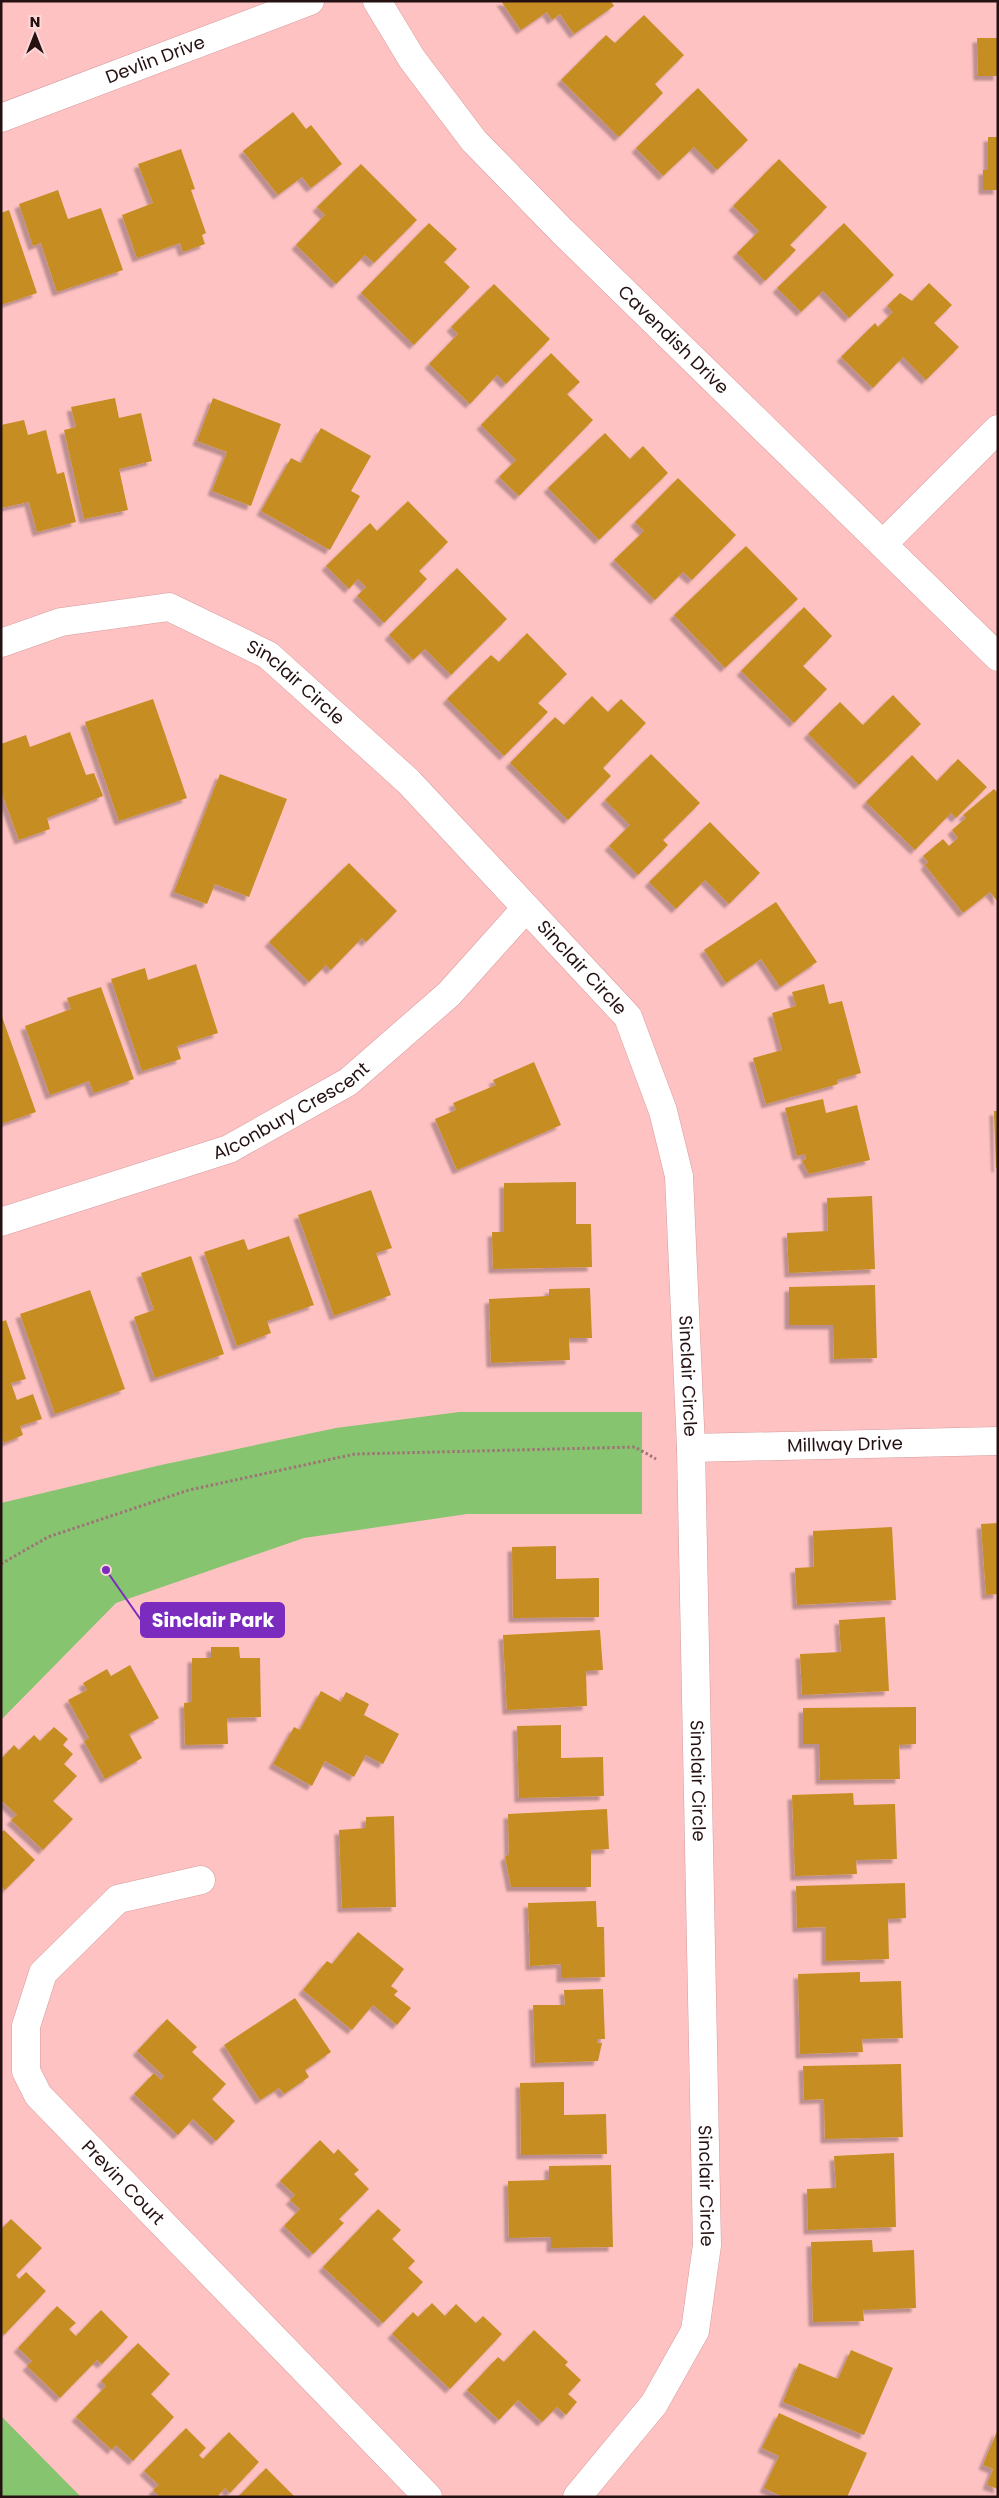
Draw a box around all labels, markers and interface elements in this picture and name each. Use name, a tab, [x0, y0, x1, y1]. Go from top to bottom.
north arrow	[10, 10, 60, 60]
text: N	[30, 12, 40, 32]
street label: Devlin Drive	[102, 29, 208, 89]
street label: Cavendish Drive	[613, 279, 735, 399]
street label: Sinclair Circle	[243, 634, 350, 730]
street label: Sinclair Circle	[532, 914, 633, 1020]
street label: Alconbury Crescent	[210, 1056, 375, 1165]
street label: Sinclair Circle	[673, 1315, 703, 1437]
street label: Millway Drive	[787, 1430, 903, 1458]
callout: Sinclair Park	[141, 1603, 284, 1637]
text: Sinclair Park	[152, 1607, 275, 1634]
street label: Sinclair Circle	[684, 1720, 712, 1842]
street label: Sinclair Circle	[693, 2125, 720, 2247]
street label: Previn Court	[76, 2134, 170, 2230]

